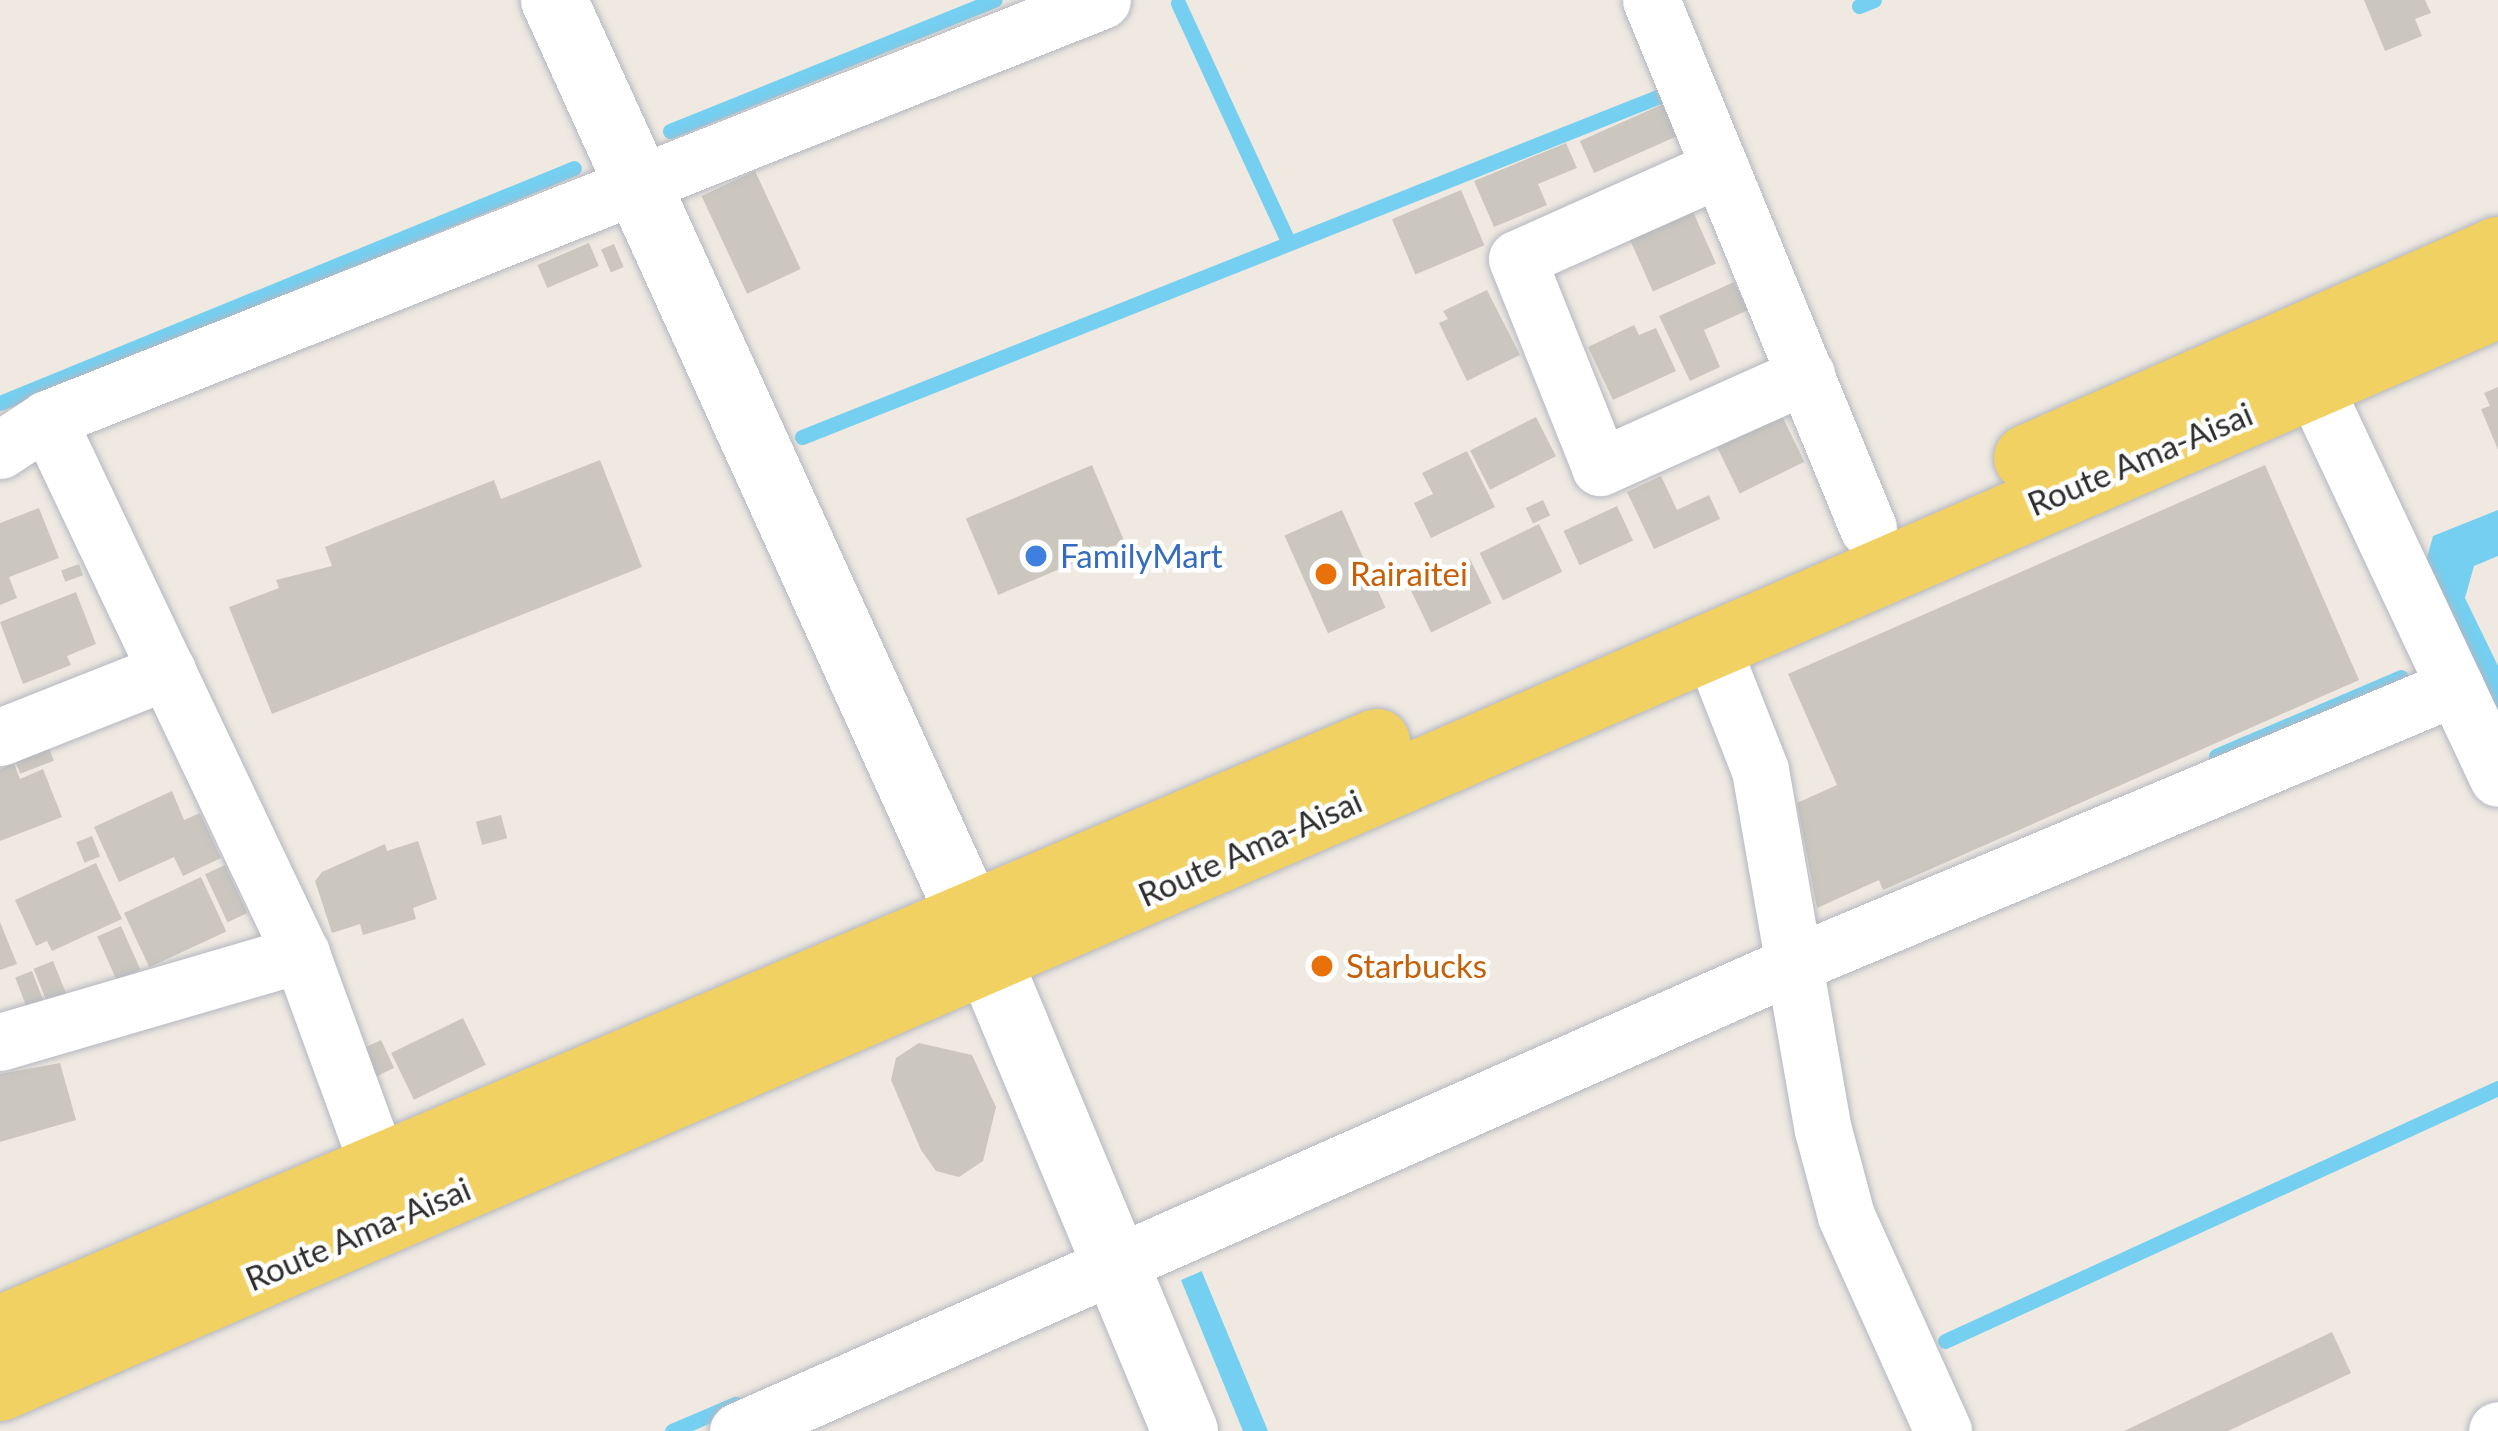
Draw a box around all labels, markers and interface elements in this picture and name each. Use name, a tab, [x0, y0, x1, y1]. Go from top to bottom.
street label: Route Ama-Aisai	[2021, 394, 2259, 524]
place label: FamilyMart	[1060, 536, 1223, 576]
marker: FamilyMart	[1023, 543, 1049, 569]
place label: Rairaitei	[1350, 554, 1468, 594]
marker: Rairaitei	[1313, 561, 1339, 587]
street label: Route Ama-Aisai	[1132, 781, 1368, 915]
place label: Starbucks	[1346, 946, 1487, 986]
marker: Starbucks	[1309, 953, 1335, 979]
street label: Route Ama-Aisai	[239, 1169, 477, 1299]

